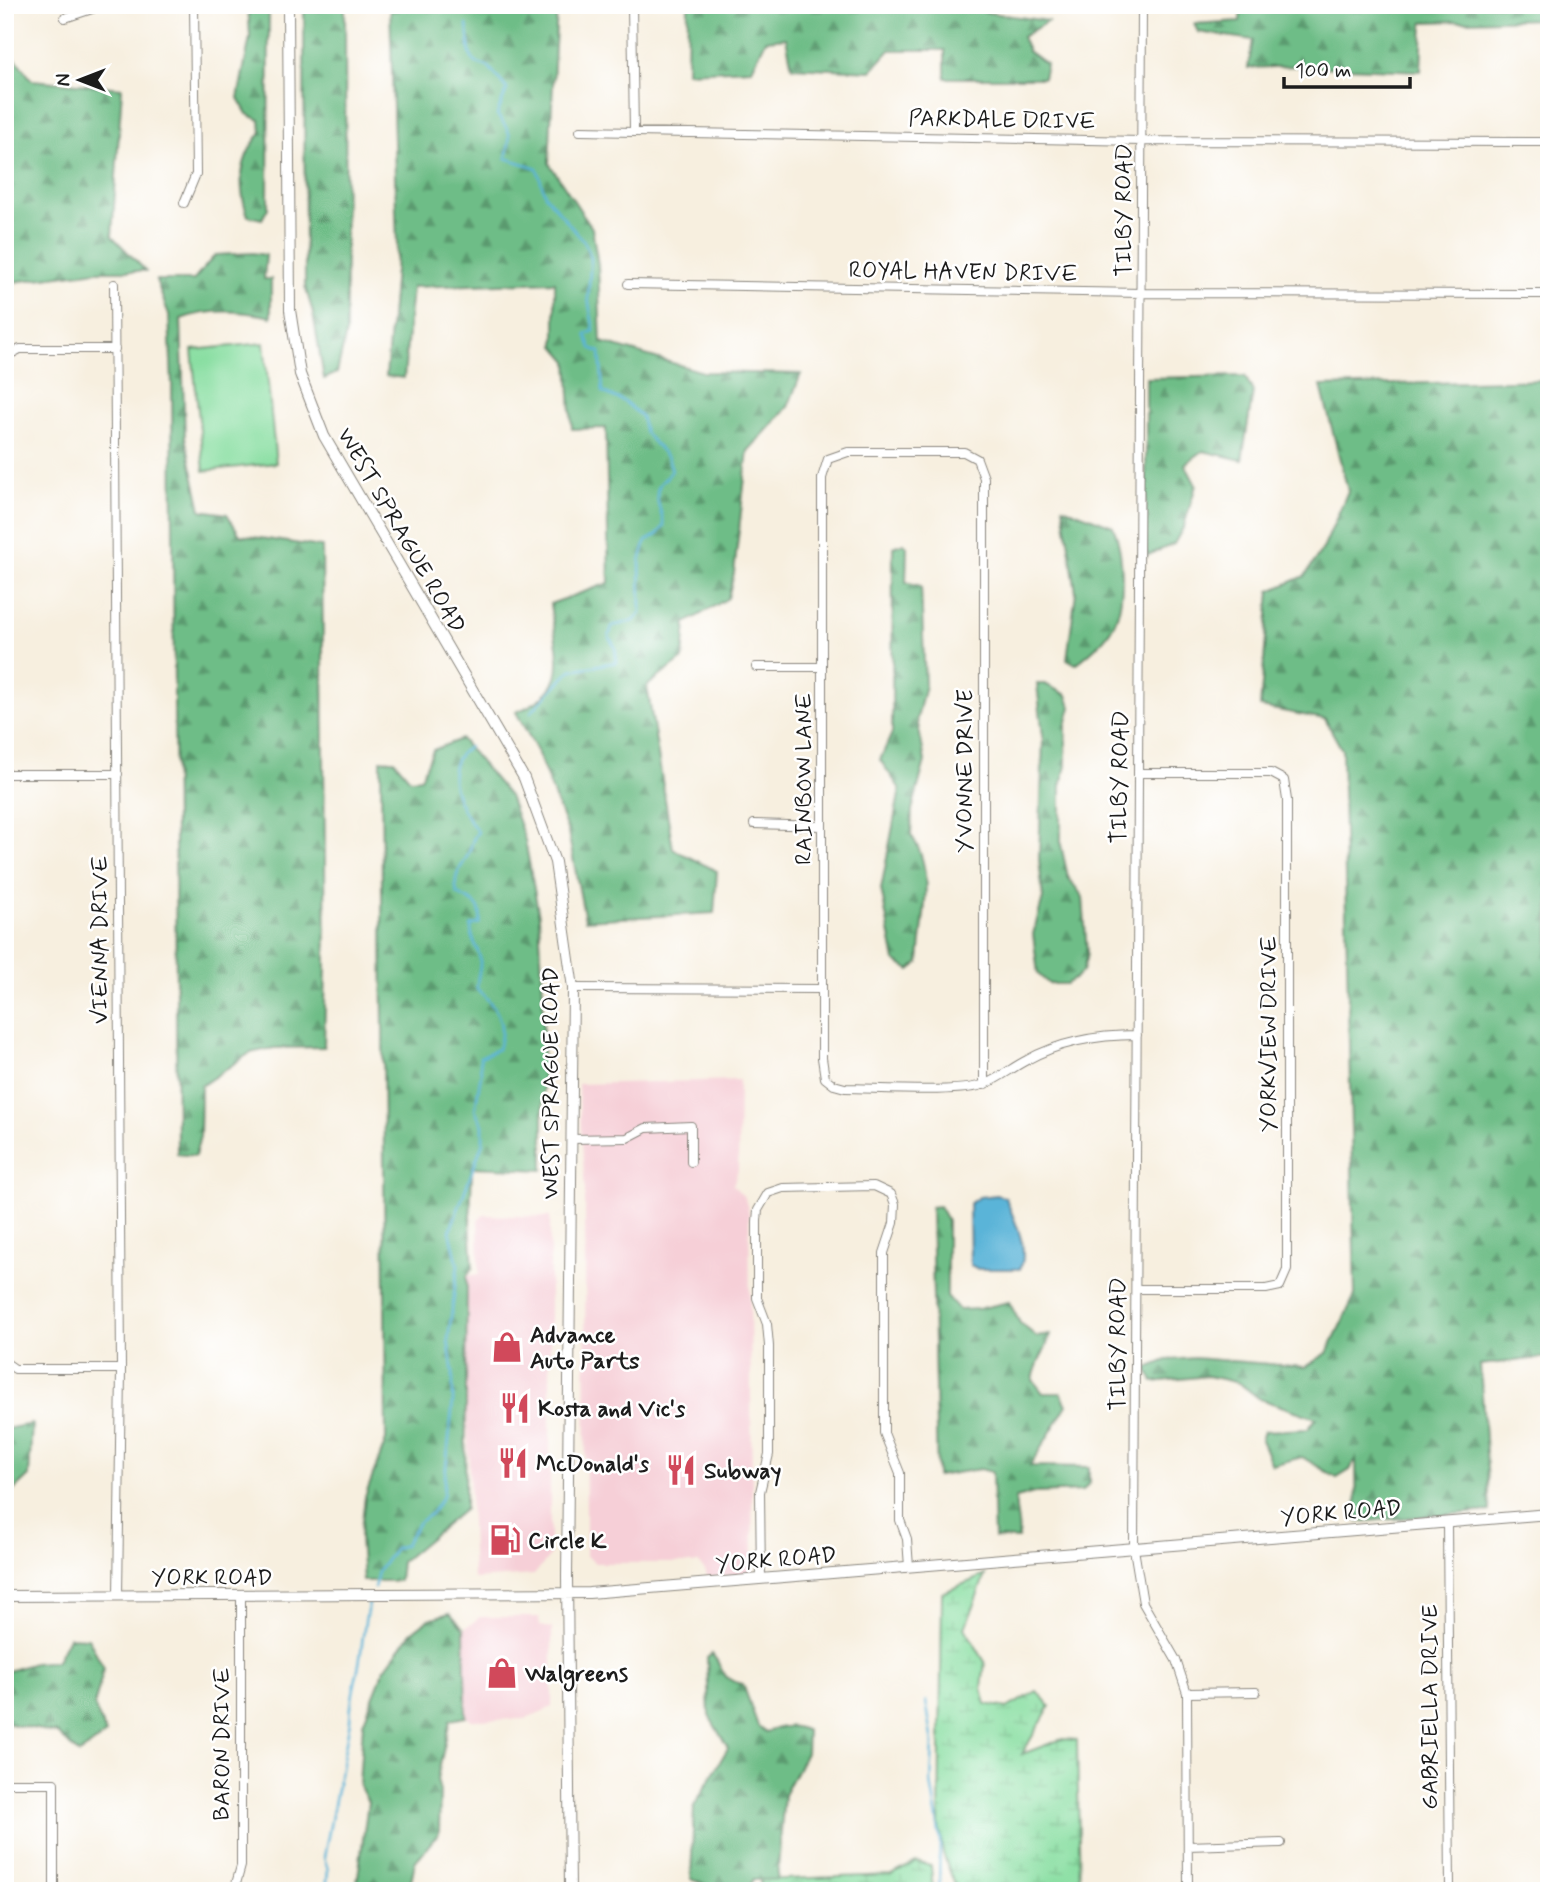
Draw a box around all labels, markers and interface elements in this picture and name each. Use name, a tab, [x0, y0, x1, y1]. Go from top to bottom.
north arrow	[46, 46, 116, 116]
scale bar	[1284, 46, 1410, 90]
text: 100 m	[1295, 57, 1351, 85]
text: N	[52, 74, 77, 86]
street label: PARKDALE DRIVE	[908, 104, 1096, 138]
street label: TILBY ROAD	[1110, 143, 1140, 277]
street label: ROYAL HAVEN DRIVE	[848, 256, 1078, 290]
street label: WEST SPRAGUE ROAD	[329, 423, 471, 639]
street label: YVONNE DRIVE	[951, 689, 981, 853]
street label: RAINBOW LANE	[790, 693, 820, 865]
street label: TILBY ROAD	[1105, 710, 1137, 844]
street label: VIENNA DRIVE	[86, 856, 116, 1024]
street label: YORKVIEW DRIVE	[1255, 936, 1285, 1132]
street label: WEST SPRAGUE ROAD	[537, 967, 567, 1199]
street label: TILBY ROAD	[1104, 1277, 1134, 1411]
place label: Advance Auto Parts	[530, 1321, 640, 1377]
shop icon: Advance Auto Parts	[490, 1330, 524, 1364]
restaurant icon: Kosta and Vic's	[498, 1391, 532, 1425]
place label: Kosta and Vic's	[538, 1395, 686, 1425]
restaurant icon: McDonald's	[496, 1446, 530, 1480]
place label: McDonald's	[536, 1450, 650, 1480]
restaurant icon: Subway	[664, 1453, 698, 1487]
place label: Subway	[704, 1457, 782, 1487]
street label: YORK ROAD	[1279, 1494, 1403, 1534]
fuel station icon: Circle K	[488, 1523, 522, 1557]
place label: Circle K	[528, 1527, 607, 1557]
street label: YORK ROAD	[714, 1541, 838, 1581]
street label: YORK ROAD	[151, 1564, 273, 1594]
street label: GABRIELLA DRIVE	[1416, 1604, 1446, 1810]
shop icon: Walgreens	[485, 1656, 519, 1690]
place label: Walgreens	[524, 1660, 628, 1692]
street label: BARON DRIVE	[208, 1667, 238, 1821]

